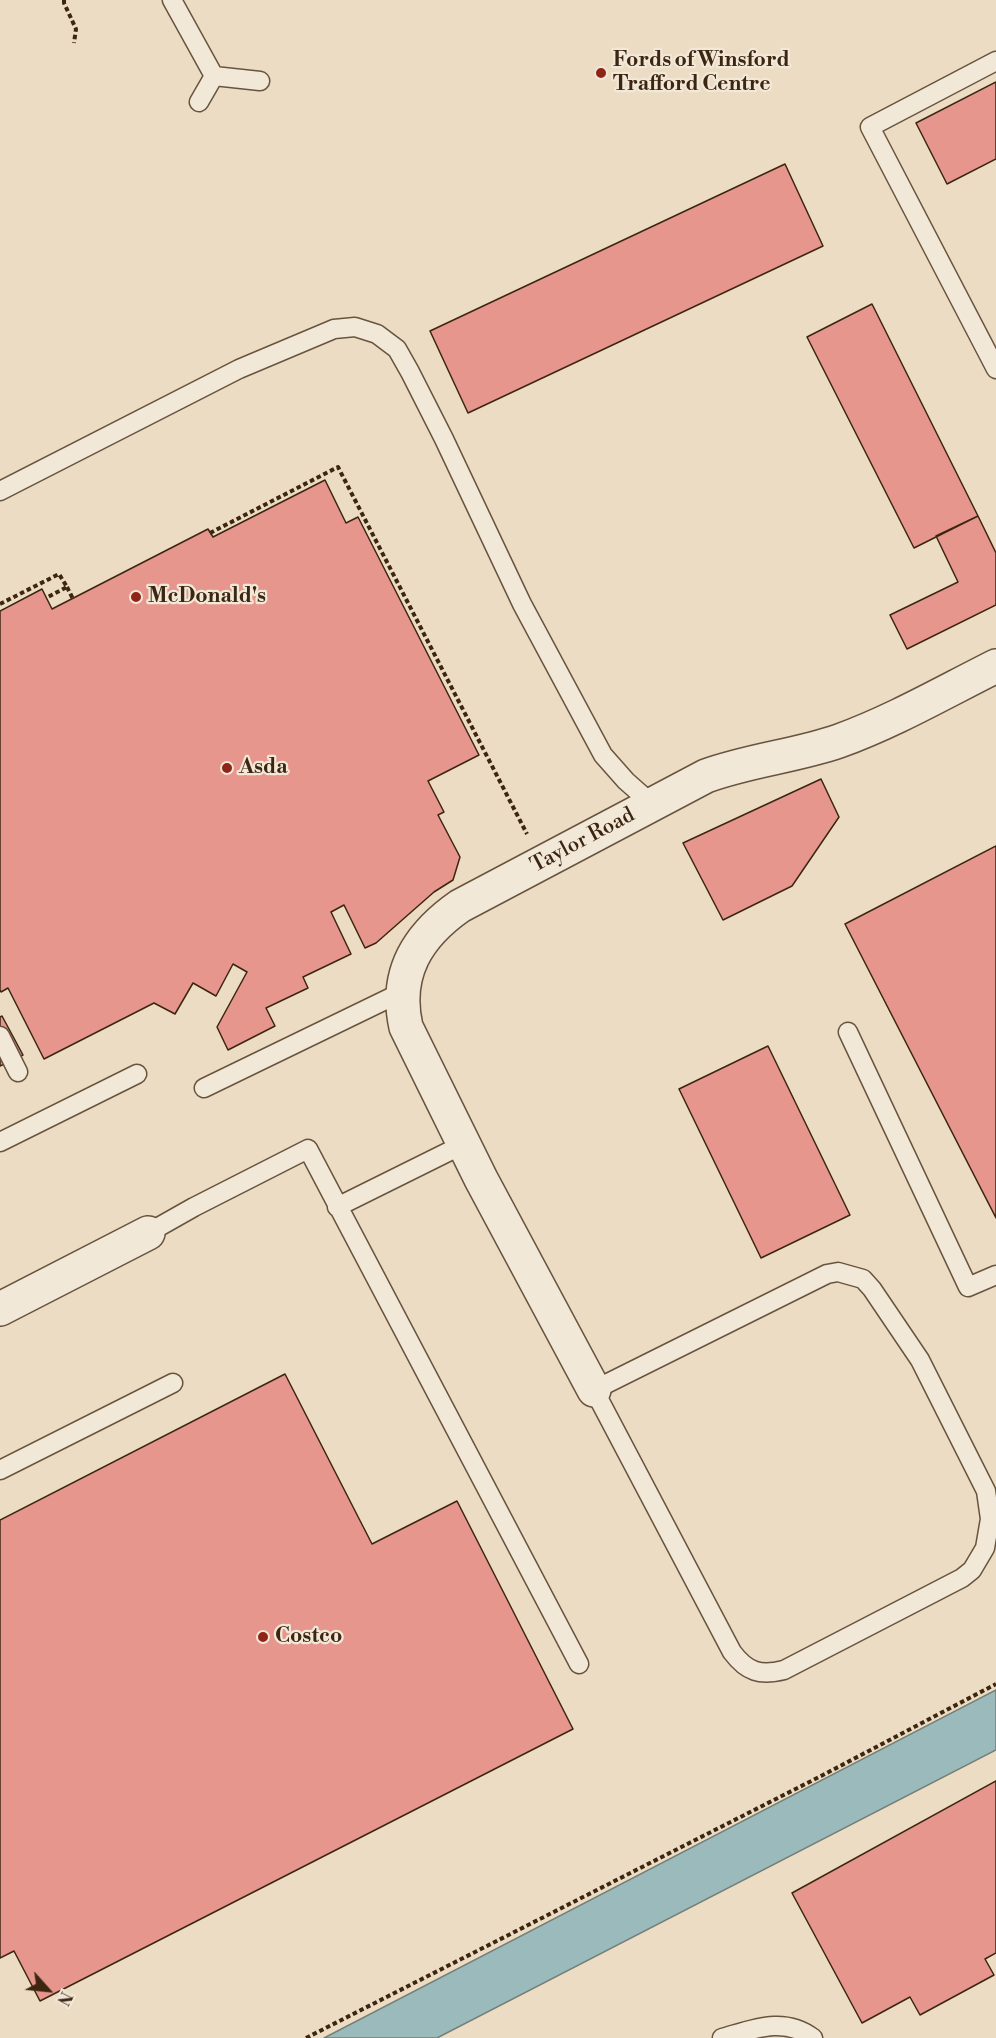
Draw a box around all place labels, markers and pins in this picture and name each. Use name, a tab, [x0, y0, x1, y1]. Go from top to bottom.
place label: Fords of Winsford Trafford Centre	[613, 48, 790, 98]
marker: Fords of Winsford Trafford Centre	[594, 66, 608, 80]
place label: McDonald's	[148, 584, 266, 610]
marker: McDonald's	[129, 590, 143, 604]
place label: Asda	[239, 755, 288, 781]
marker: Asda	[220, 761, 234, 775]
place label: Costco	[275, 1624, 342, 1650]
marker: Costco	[256, 1630, 270, 1644]

